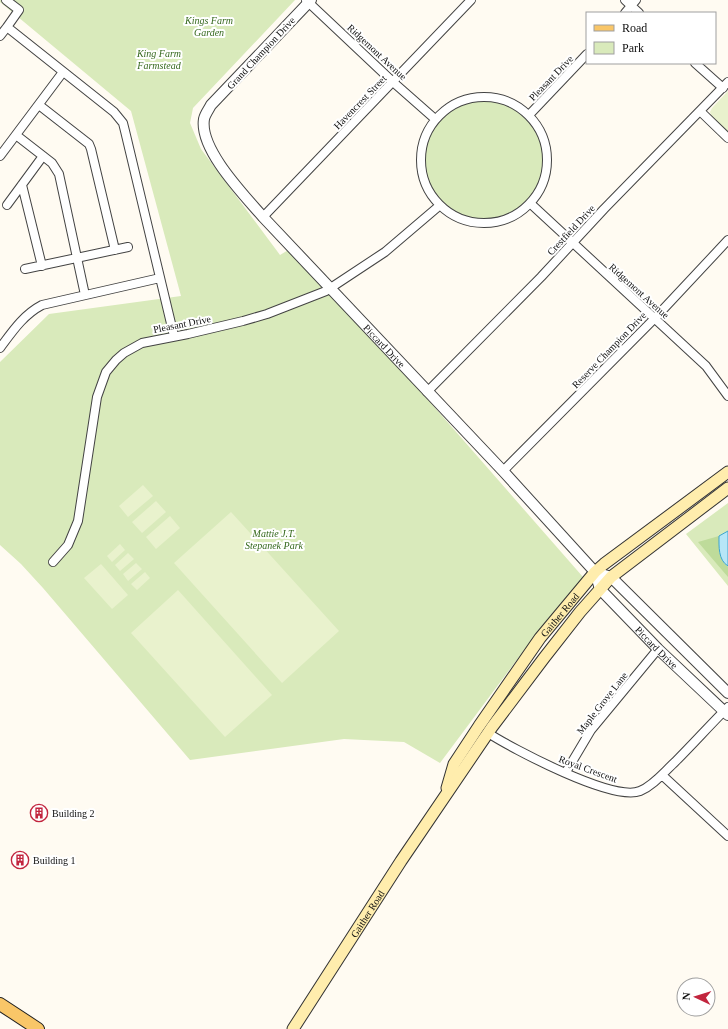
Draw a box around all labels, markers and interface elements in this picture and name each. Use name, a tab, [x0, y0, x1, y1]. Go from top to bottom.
legend	[586, 12, 716, 64]
street label: Grand Champion Drive	[225, 14, 298, 91]
park label: Kings Farm Garden	[184, 15, 233, 38]
text: Road	[622, 21, 647, 35]
street label: Ridgemont Avenue	[345, 22, 409, 83]
text: Park	[622, 41, 644, 55]
park label: King Farm Farmstead	[136, 48, 182, 71]
street label: Pleasant Drive	[527, 53, 576, 103]
street label: Havencrest Street	[331, 73, 389, 131]
street label: Crestfield Drive	[545, 202, 597, 257]
street label: Ridgemont Avenue	[607, 261, 672, 321]
street label: Reserve Champion Drive	[570, 309, 649, 390]
street label: Pleasant Drive	[152, 313, 212, 335]
street label: Piccard Drive	[362, 322, 408, 370]
park label: Mattie J.T. Stepanek Park	[245, 528, 304, 551]
street label: Gaither Road	[538, 590, 581, 639]
street label: Piccard Drive	[633, 624, 681, 671]
street label: Maple Grove Lane	[574, 669, 630, 736]
street label: Royal Crescent	[557, 753, 619, 785]
building icon: Building 2	[29, 803, 49, 823]
place label: Building 2	[52, 808, 95, 819]
building icon: Building 1	[10, 850, 30, 870]
place label: Building 1	[33, 855, 76, 866]
street label: Gaither Road	[348, 888, 386, 939]
north arrow	[676, 977, 716, 1017]
text: N	[680, 992, 692, 1001]

